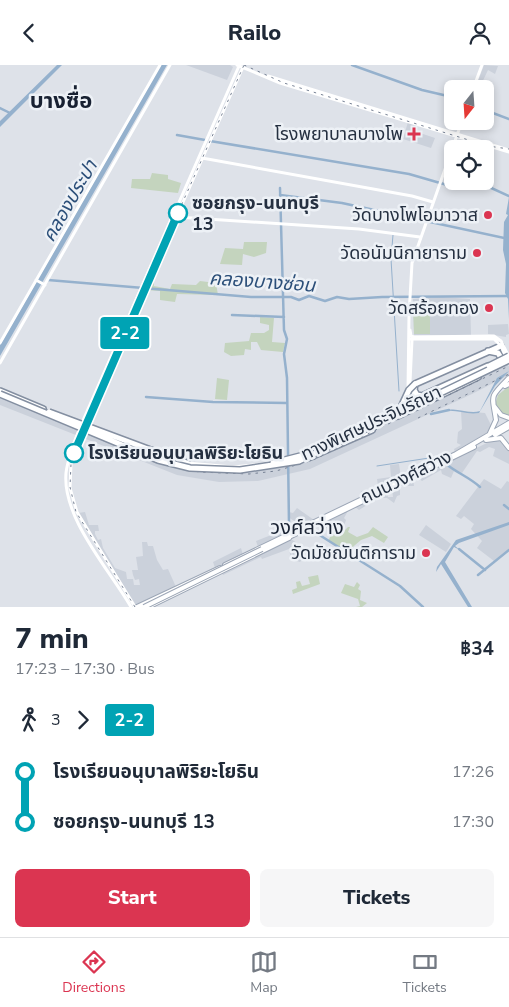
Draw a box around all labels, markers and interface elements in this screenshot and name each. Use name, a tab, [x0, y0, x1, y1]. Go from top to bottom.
text: Railo	[228, 18, 281, 48]
icon: back	[15, 19, 43, 47]
icon: person	[466, 19, 494, 47]
north arrow	[444, 80, 494, 130]
map controls	[444, 80, 494, 190]
district label: บางซื่อ	[30, 85, 92, 116]
place label: โรงพยาบาลบางโพ	[275, 122, 403, 146]
marker: โรงพยาบาลบางโพ	[407, 127, 421, 141]
button: locate	[444, 140, 494, 190]
water label: คลองประปา	[36, 154, 104, 246]
place label: ซอยกรุง-นนทบุรี 13	[192, 191, 319, 236]
marker: ซอยกรุง-นนทบุรี 13	[168, 203, 188, 223]
place label: วัดบางโพโอมาวาส	[352, 203, 478, 227]
marker: วัดบางโพโอมาวาส	[482, 209, 494, 221]
place label: วัดอนัมนิกายาราม	[340, 241, 467, 265]
marker: วัดอนัมนิกายาราม	[471, 247, 483, 259]
water label: คลองบางซ่อน	[208, 265, 317, 299]
place label: วัดสร้อยทอง	[388, 296, 479, 320]
marker: วัดสร้อยทอง	[483, 302, 495, 314]
line badge: 2-2	[96, 317, 154, 349]
text: 2-2	[110, 321, 140, 345]
street label: ทางพิเศษประจิมรัถยา	[297, 380, 445, 466]
place label: โรงเรียนอนุบาลพิริยะโยธิน	[88, 441, 283, 465]
marker: โรงเรียนอนุบาลพิริยะโยธิน	[64, 443, 84, 463]
street label: ถนนวงศ์สว่าง	[356, 445, 456, 509]
district label: วงศ์สว่าง	[270, 514, 344, 541]
place label: วัดมัชฌันติการาม	[291, 541, 416, 565]
marker: วัดมัชฌันติการาม	[420, 547, 432, 559]
text: 7 min	[15, 620, 89, 658]
text: ฿34	[460, 636, 494, 662]
text: 17:23 – 17:30 · Bus	[15, 658, 155, 680]
icon: walk	[15, 706, 43, 734]
icon: forward	[69, 706, 97, 734]
text: 2-2	[115, 708, 144, 732]
text: 3	[51, 709, 61, 731]
text: โรงเรียนอนุบาลพิริยะโยธิน	[53, 759, 259, 785]
text: 17:26	[452, 761, 494, 783]
text: ซอยกรุง-นนทบุรี 13	[53, 809, 215, 835]
text: 17:30	[452, 811, 494, 833]
button: Start	[15, 869, 250, 927]
button: Tickets	[260, 869, 494, 927]
tab: Directions	[62, 948, 125, 997]
tab: Map	[250, 948, 278, 997]
tab: Tickets	[403, 948, 447, 997]

